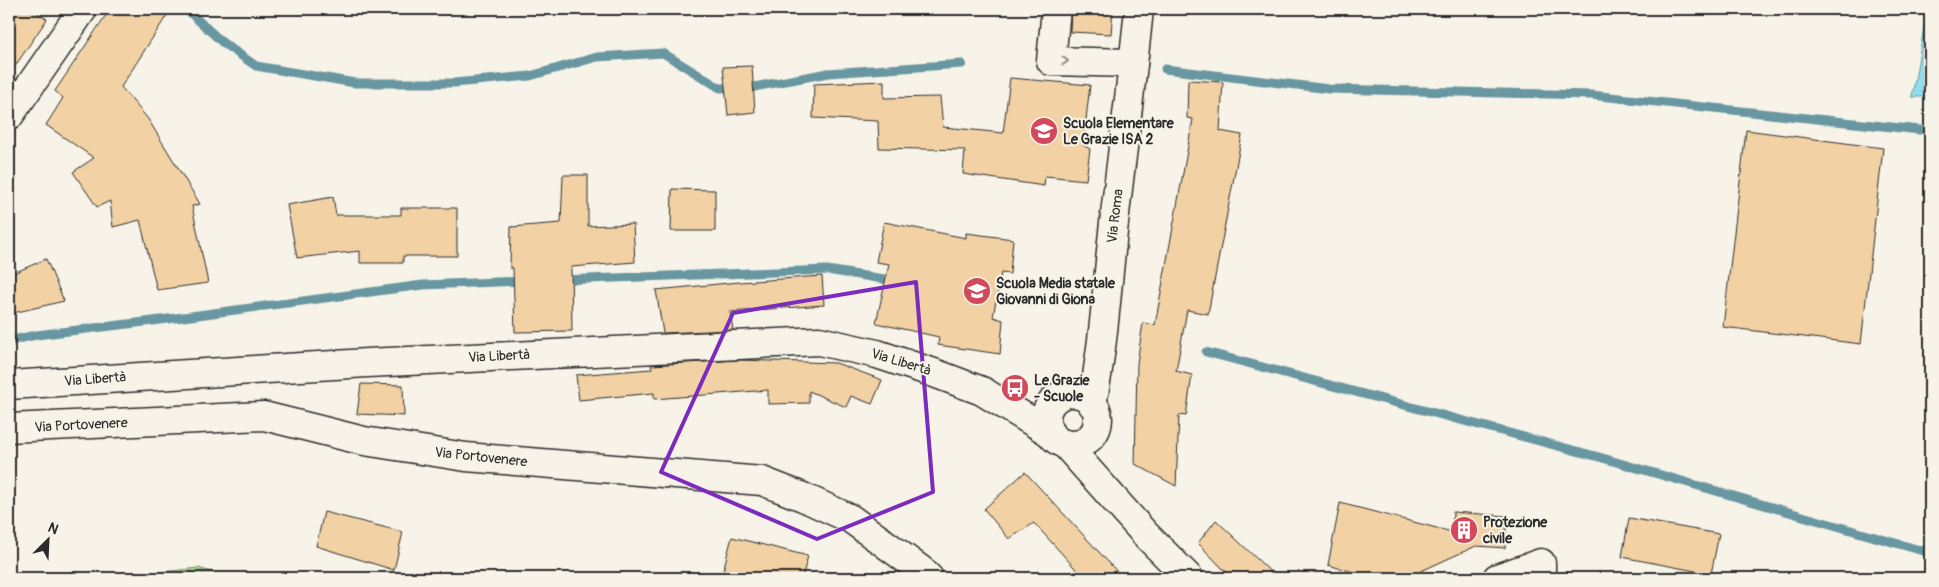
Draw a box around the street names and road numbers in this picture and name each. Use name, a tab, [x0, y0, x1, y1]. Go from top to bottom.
street label: Via Roma	[1103, 188, 1127, 244]
street label: Via Libertà	[869, 345, 933, 379]
street label: Via Libertà	[468, 346, 530, 366]
street label: Via Libertà	[64, 368, 126, 390]
street label: Via Portovenere	[34, 414, 128, 436]
street label: Via Portovenere	[434, 444, 528, 470]

